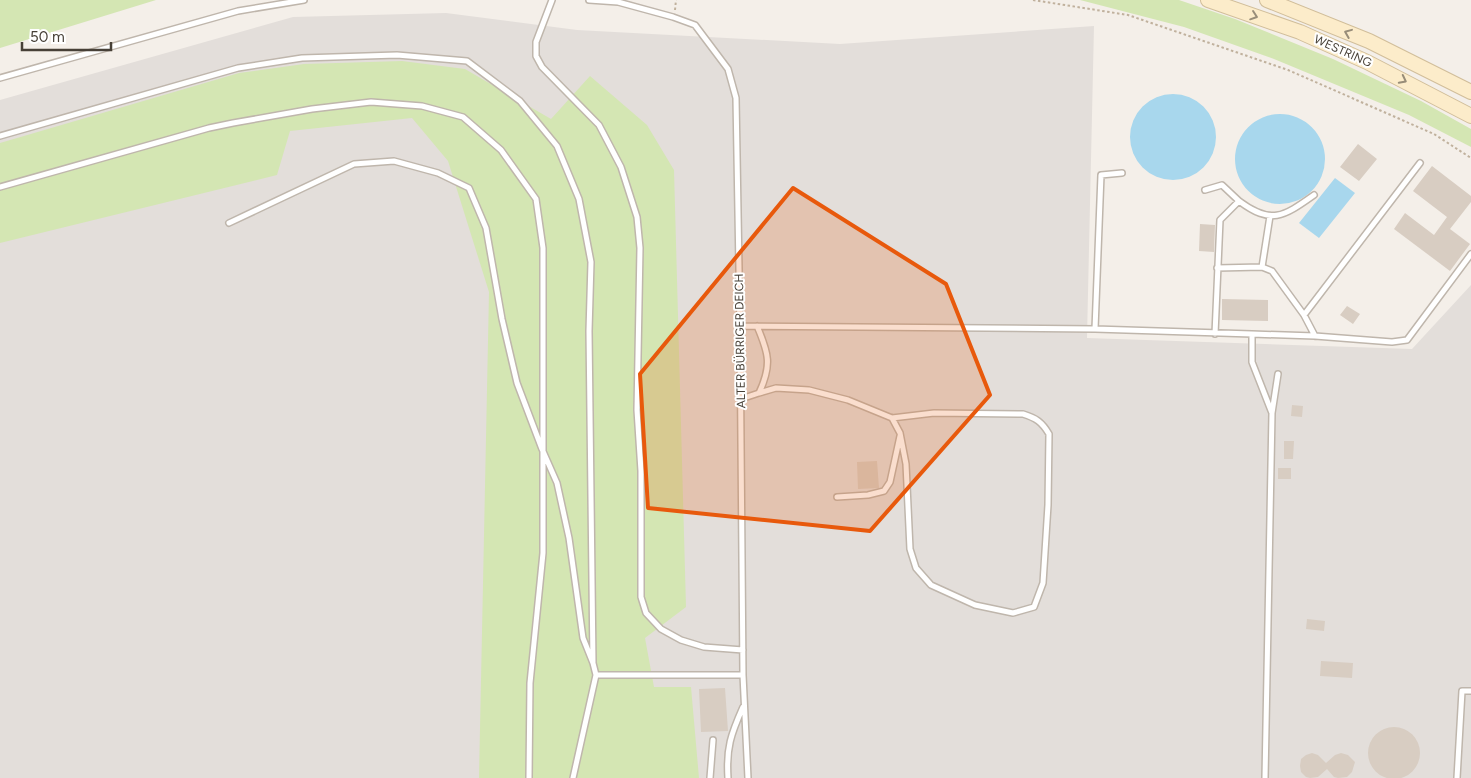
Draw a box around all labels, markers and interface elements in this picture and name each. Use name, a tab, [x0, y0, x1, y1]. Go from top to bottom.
one-way arrow	[1249, 10, 1258, 20]
scale bar	[22, 20, 111, 52]
text: 50 m	[30, 28, 65, 46]
one-way arrow	[1345, 28, 1353, 38]
street label: WESTRING	[1312, 32, 1374, 70]
one-way arrow	[1398, 74, 1407, 84]
street label: ALTER BÜRRIGER DEICH	[732, 274, 748, 408]

